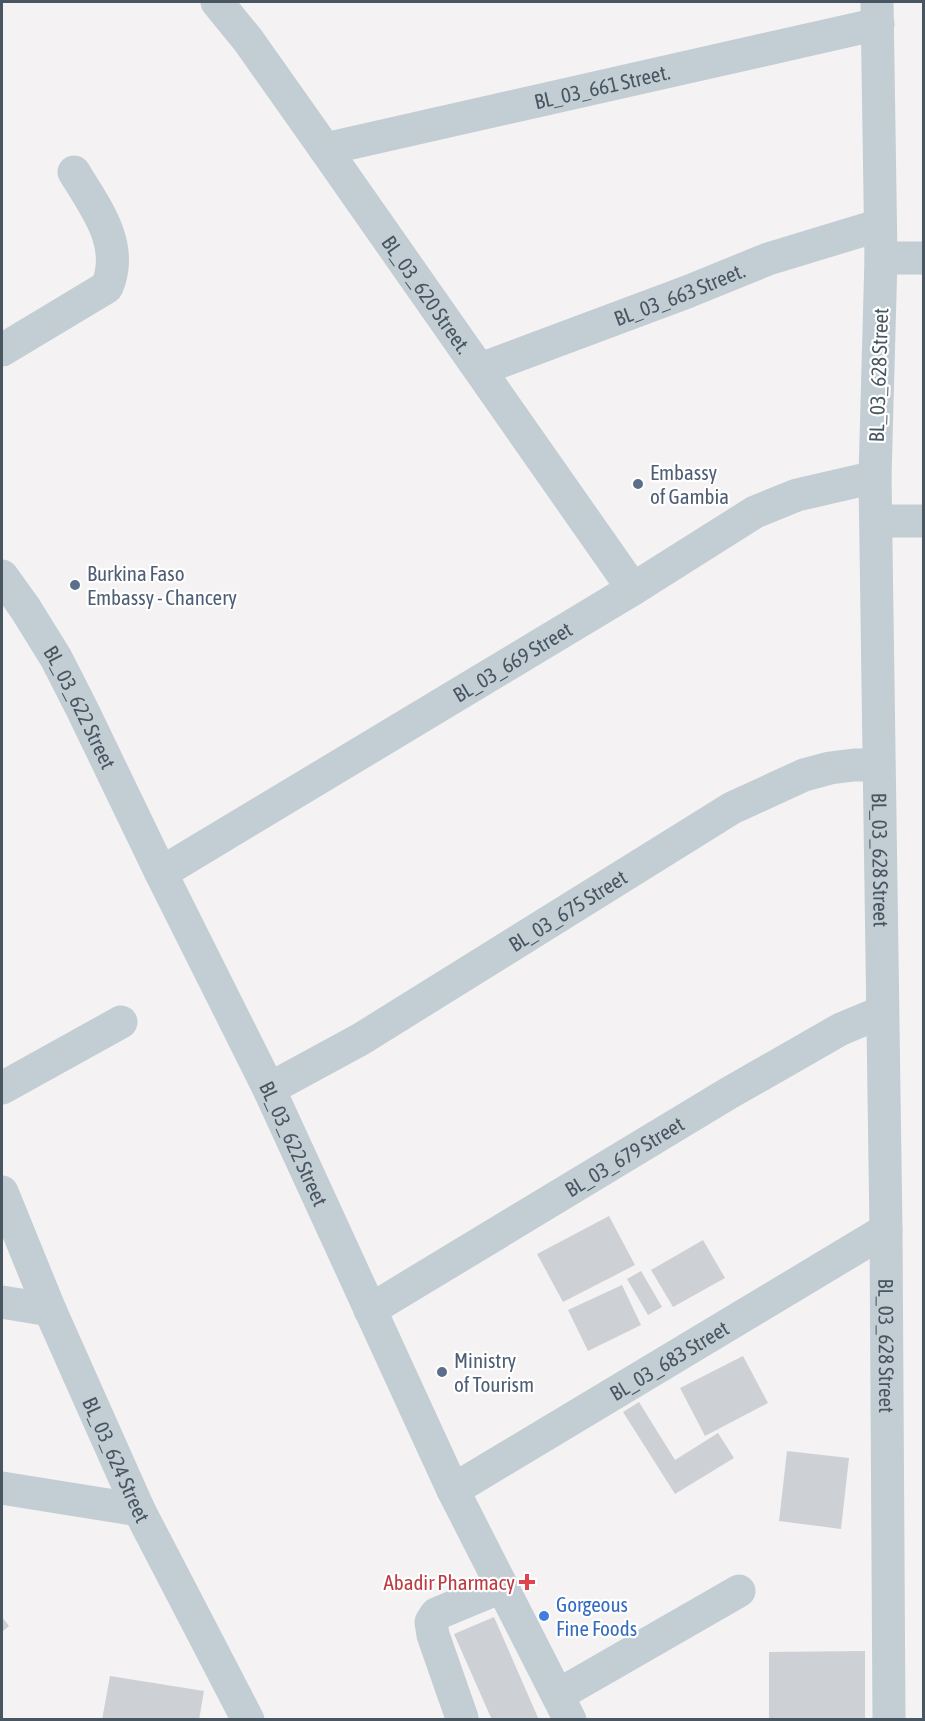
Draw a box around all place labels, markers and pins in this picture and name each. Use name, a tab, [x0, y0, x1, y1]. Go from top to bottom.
place label: Embassy of Gambia	[650, 460, 729, 508]
marker: Embassy of Gambia	[631, 477, 645, 491]
place label: Burkina Faso Embassy - Chancery	[87, 561, 237, 609]
marker: Burkina Faso Embassy - Chancery	[68, 578, 82, 592]
place label: Ministry of Tourism	[454, 1348, 534, 1396]
marker: Ministry of Tourism	[435, 1365, 449, 1379]
place label: Abadir Pharmacy	[383, 1570, 515, 1594]
marker: Abadir Pharmacy	[520, 1575, 534, 1589]
place label: Gorgeous Fine Foods	[556, 1592, 637, 1640]
marker: Gorgeous Fine Foods	[537, 1609, 551, 1623]

